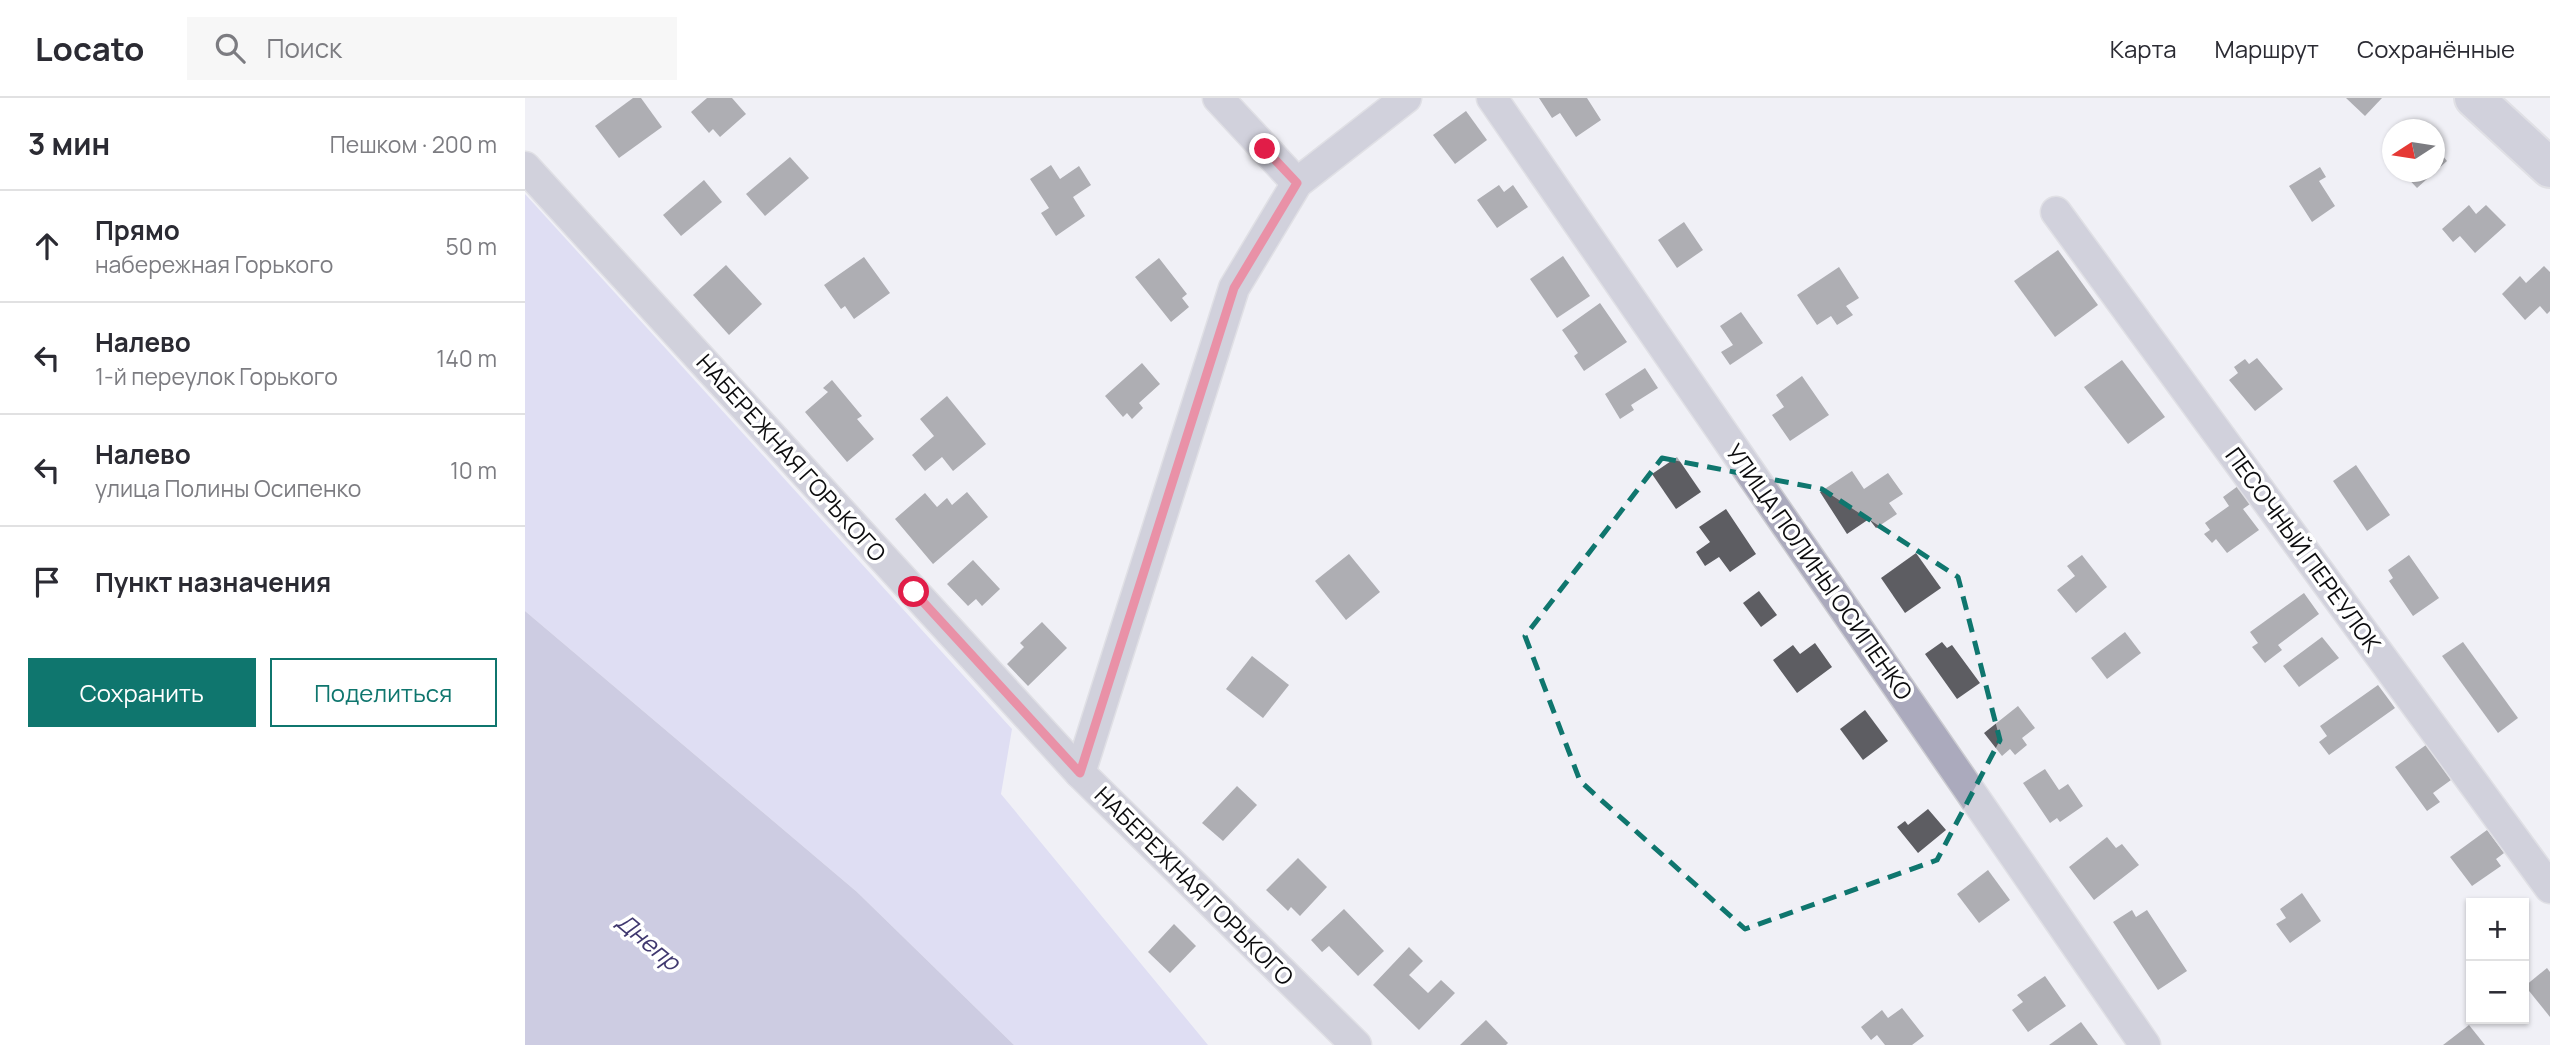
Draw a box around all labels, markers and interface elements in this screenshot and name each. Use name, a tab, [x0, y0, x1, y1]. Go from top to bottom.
search box	[187, 17, 677, 80]
text: Locato	[35, 26, 145, 71]
icon: search	[211, 29, 249, 67]
text: Поиск	[267, 30, 342, 66]
text: Карта	[2110, 32, 2177, 65]
text: Маршрут	[2215, 32, 2319, 65]
text: Сохранённые	[2357, 32, 2515, 65]
north arrow	[2382, 119, 2445, 182]
text: 3 мин	[28, 123, 110, 164]
text: Пешком · 200 m	[330, 128, 497, 160]
route end	[1249, 133, 1280, 164]
text: Прямо	[95, 212, 180, 248]
icon: ahead	[28, 227, 66, 265]
text: 50 m	[446, 230, 497, 262]
text: набережная Горького	[95, 248, 333, 280]
text: Налево	[95, 324, 191, 360]
icon: left	[28, 339, 66, 377]
text: 140 m	[436, 342, 497, 374]
street label: НАБЕРЕЖНАЯ ГОРЬКОГО	[690, 347, 894, 568]
text: 1-й переулок Горького	[95, 360, 338, 392]
text: Налево	[95, 436, 191, 472]
street label: УЛИЦА ПОЛИНЫ ОСИПЕНКО	[1719, 437, 1921, 706]
street label: ПЕСОЧНЫЙ ПЕРЕУЛОК	[2219, 441, 2389, 658]
icon: left	[28, 451, 66, 489]
text: 10 m	[450, 454, 497, 486]
text: улица Полины Осипенко	[95, 472, 361, 504]
icon: arrive	[28, 563, 66, 601]
text: Пункт назначения	[95, 564, 331, 600]
route start	[898, 576, 929, 607]
button: Сохранить	[28, 658, 256, 727]
button: Поделиться	[270, 658, 497, 727]
street label: НАБЕРЕЖНАЯ ГОРЬКОГО	[1088, 779, 1301, 992]
map controls	[2466, 898, 2529, 1024]
button: +	[2466, 898, 2529, 961]
water label: Днепр	[610, 904, 689, 978]
button: −	[2466, 961, 2529, 1024]

